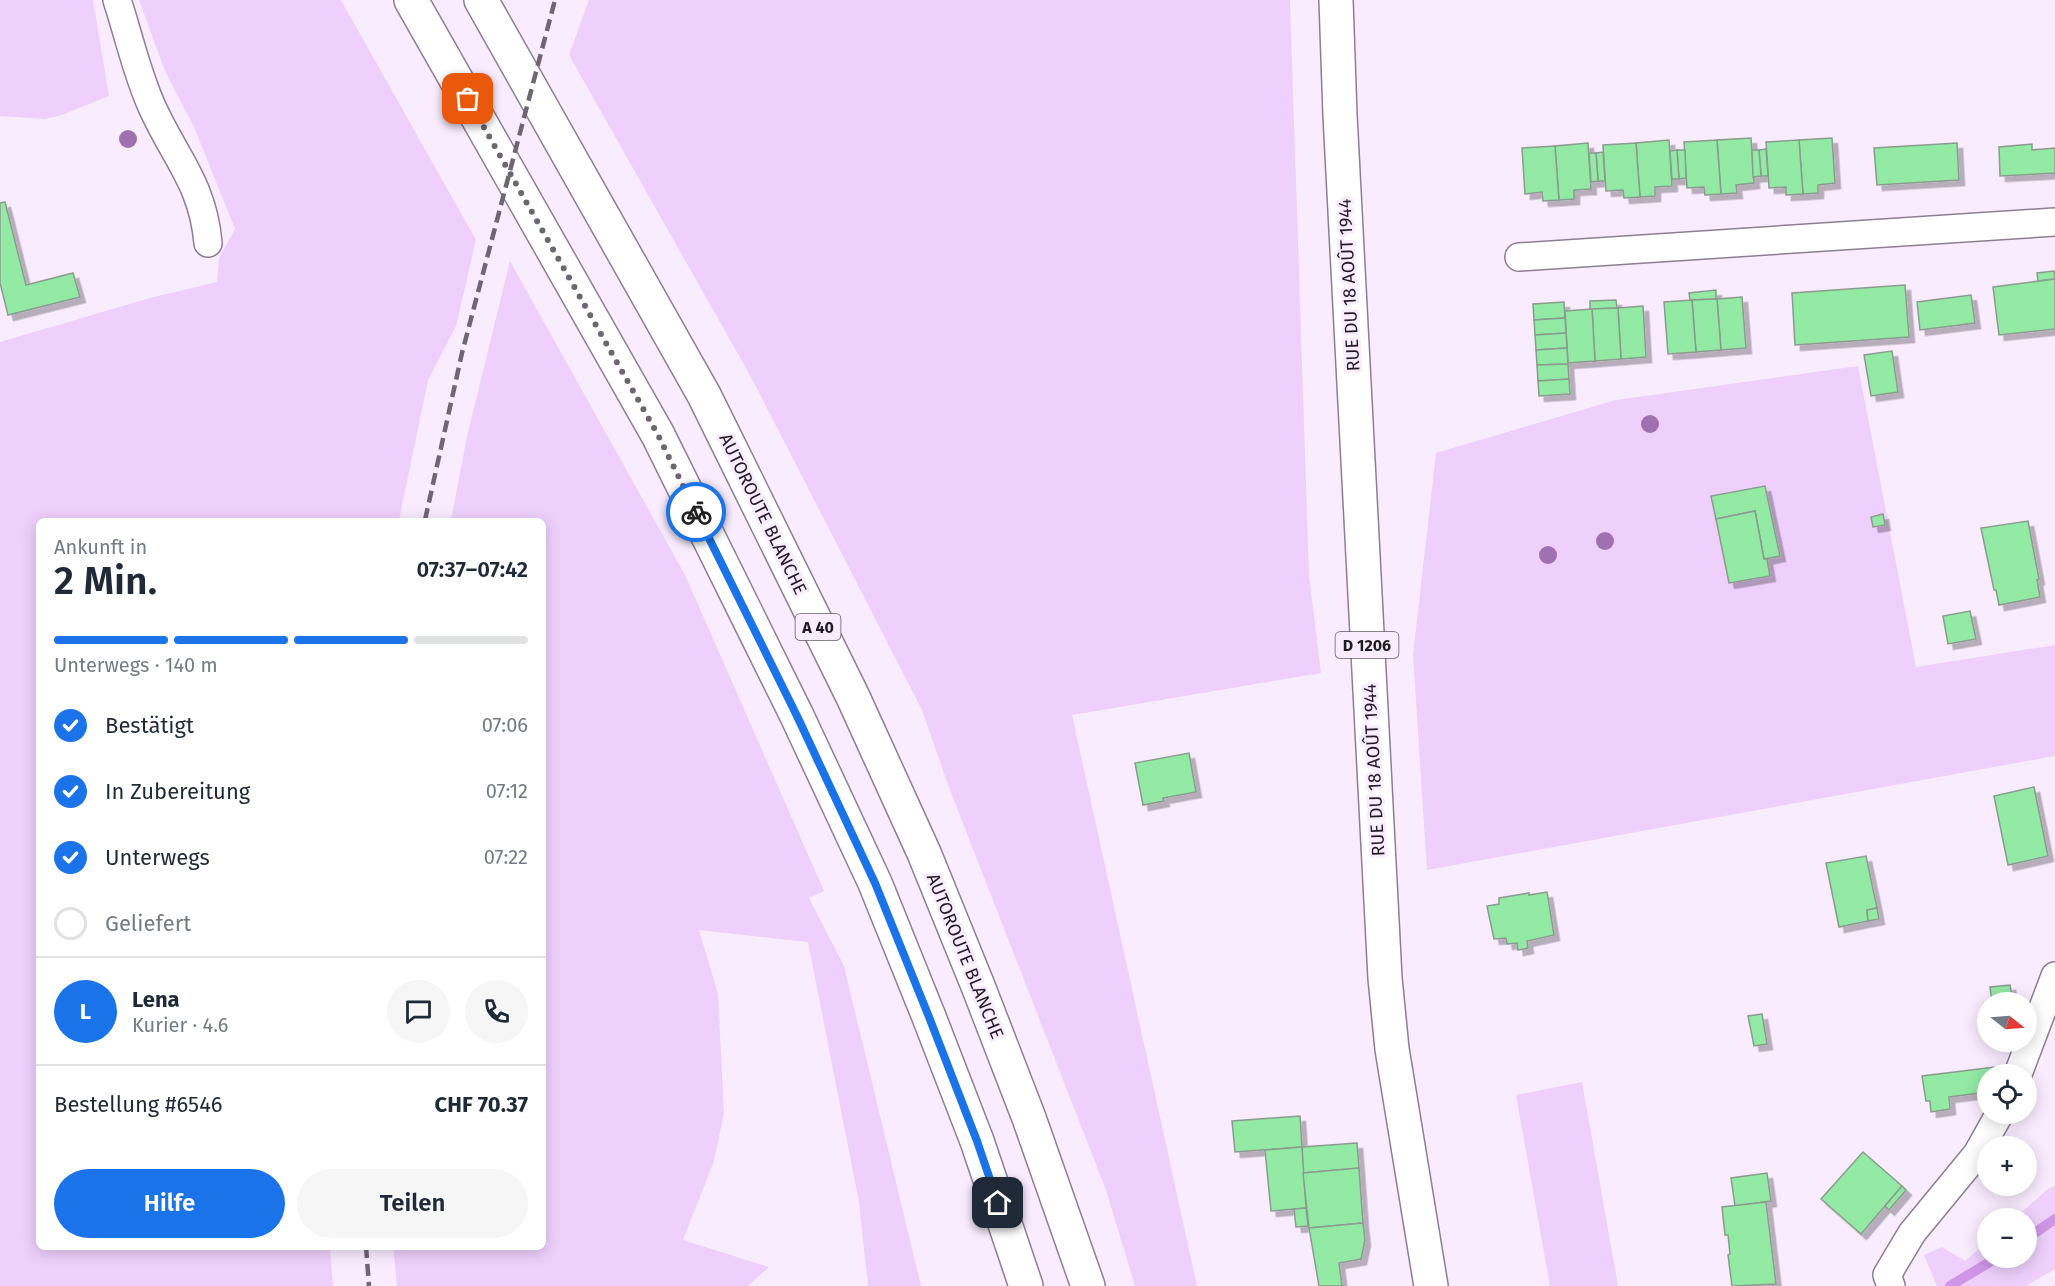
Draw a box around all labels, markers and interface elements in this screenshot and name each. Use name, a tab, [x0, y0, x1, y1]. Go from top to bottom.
pin	[442, 73, 493, 124]
icon: bag	[451, 82, 484, 115]
street label: RUE DU 18 AOÛT 1944	[1333, 198, 1365, 372]
street label: AUTOROUTE BLANCHE	[714, 430, 812, 598]
courier	[666, 482, 726, 542]
icon: bike	[680, 496, 713, 529]
text: Ankunft in	[54, 535, 147, 559]
text: 07:37–07:42	[416, 556, 528, 583]
text: 2 Min.	[54, 558, 157, 604]
road number: A 40	[796, 614, 840, 640]
road number: D 1206	[1336, 632, 1398, 658]
text: Unterwegs · 140 m	[54, 653, 218, 677]
street label: RUE DU 18 AOÛT 1944	[1358, 683, 1390, 857]
icon: check	[54, 709, 87, 742]
text: Bestätigt	[105, 712, 194, 739]
text: 07:06	[482, 713, 528, 737]
icon: check	[54, 775, 87, 808]
text: In Zubereitung	[105, 778, 250, 805]
text: 07:12	[486, 779, 528, 803]
icon: check	[54, 841, 87, 874]
text: Unterwegs	[105, 844, 210, 871]
text: 07:22	[484, 845, 528, 869]
street label: AUTOROUTE BLANCHE	[922, 870, 1008, 1042]
text: Geliefert	[105, 910, 191, 937]
button: chat	[387, 980, 450, 1043]
button: phone	[465, 980, 528, 1043]
text: Lena	[132, 986, 180, 1013]
north arrow	[1977, 992, 2037, 1052]
map controls	[1977, 992, 2037, 1268]
text: L	[80, 998, 91, 1025]
text: Kurier · 4.6	[132, 1013, 229, 1037]
button: locate	[1977, 1064, 2037, 1124]
text: Bestellung #6546	[54, 1091, 223, 1118]
text: CHF 70.37	[435, 1091, 528, 1118]
button: +	[1977, 1136, 2037, 1196]
button: Hilfe	[54, 1169, 285, 1238]
button: Teilen	[297, 1169, 528, 1238]
pin	[972, 1177, 1023, 1228]
icon: home	[981, 1186, 1014, 1219]
button: −	[1977, 1208, 2037, 1268]

